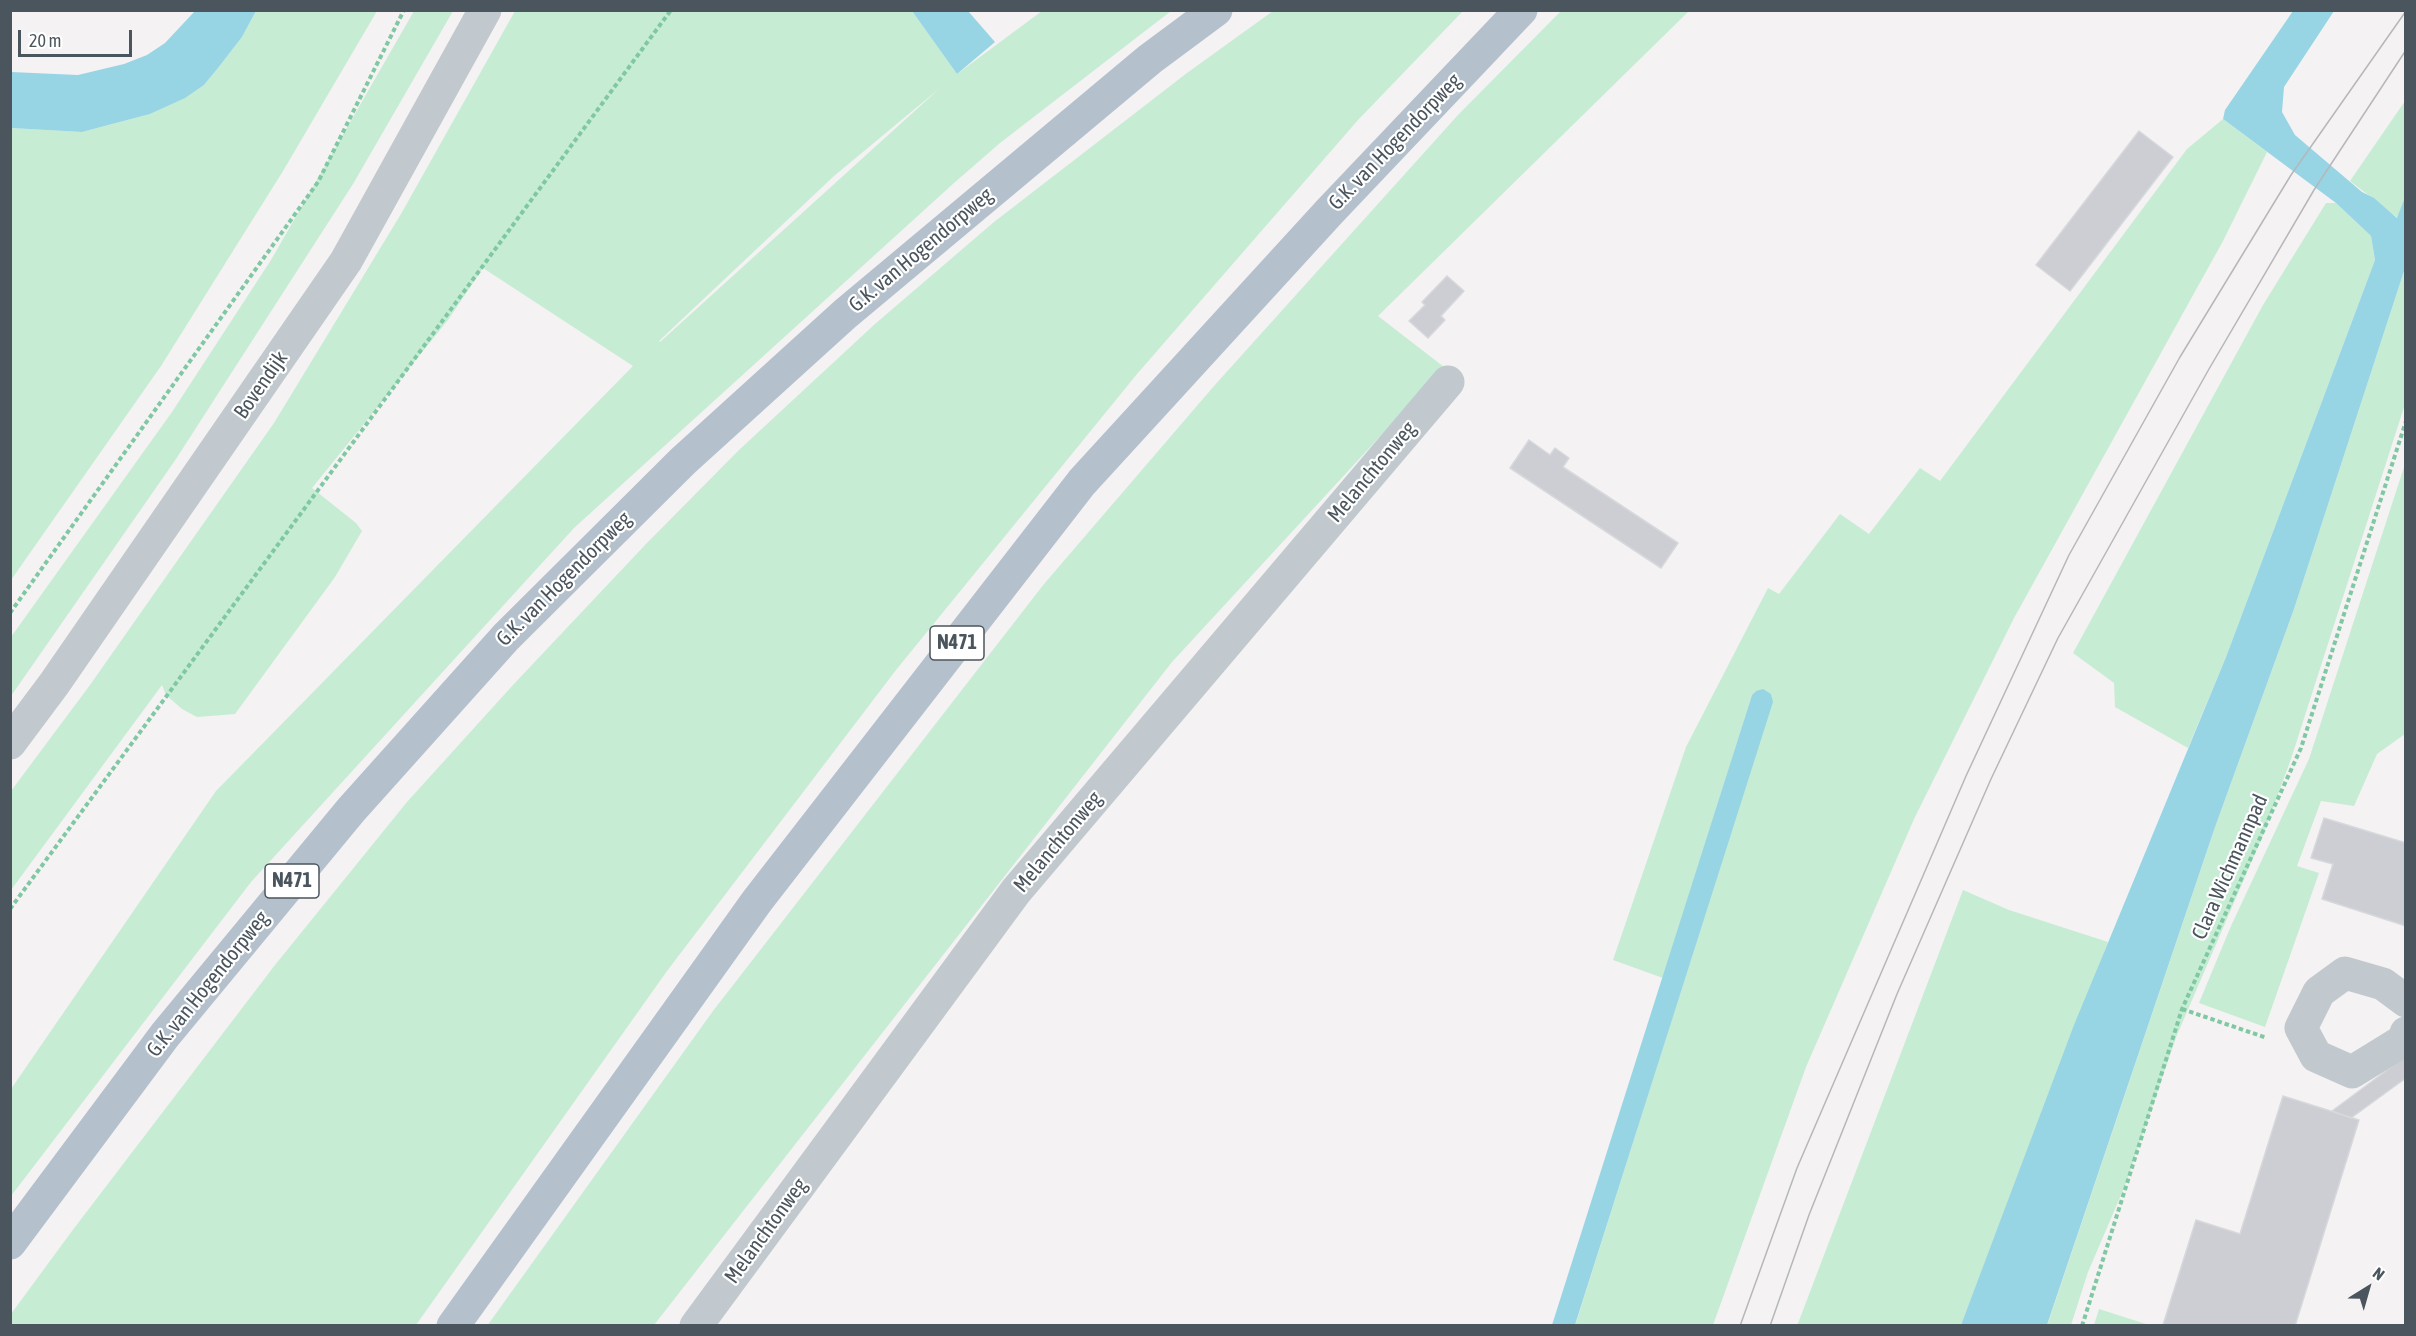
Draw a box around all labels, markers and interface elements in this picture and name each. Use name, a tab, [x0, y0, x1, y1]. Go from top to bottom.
scale bar	[21, 18, 135, 56]
text: 20 m	[29, 30, 61, 51]
street label: G.K. van Hogendorpweg	[1323, 68, 1467, 216]
street label: G.K. van Hogendorpweg	[844, 182, 998, 318]
street label: Bovendijk	[229, 346, 293, 424]
street label: Melanchtonweg	[1323, 416, 1421, 528]
street label: G.K. van Hogendorpweg	[491, 506, 637, 652]
road number: N471	[930, 626, 984, 660]
street label: Melanchtonweg	[1009, 786, 1107, 898]
street label: Clara Wichmannpad	[2187, 791, 2273, 943]
road number: N471	[265, 864, 319, 898]
street label: G.K. van Hogendorpweg	[142, 906, 274, 1062]
street label: Melanchtonweg	[719, 1173, 813, 1289]
north arrow	[2338, 1258, 2398, 1318]
text: N	[2370, 1264, 2388, 1284]

